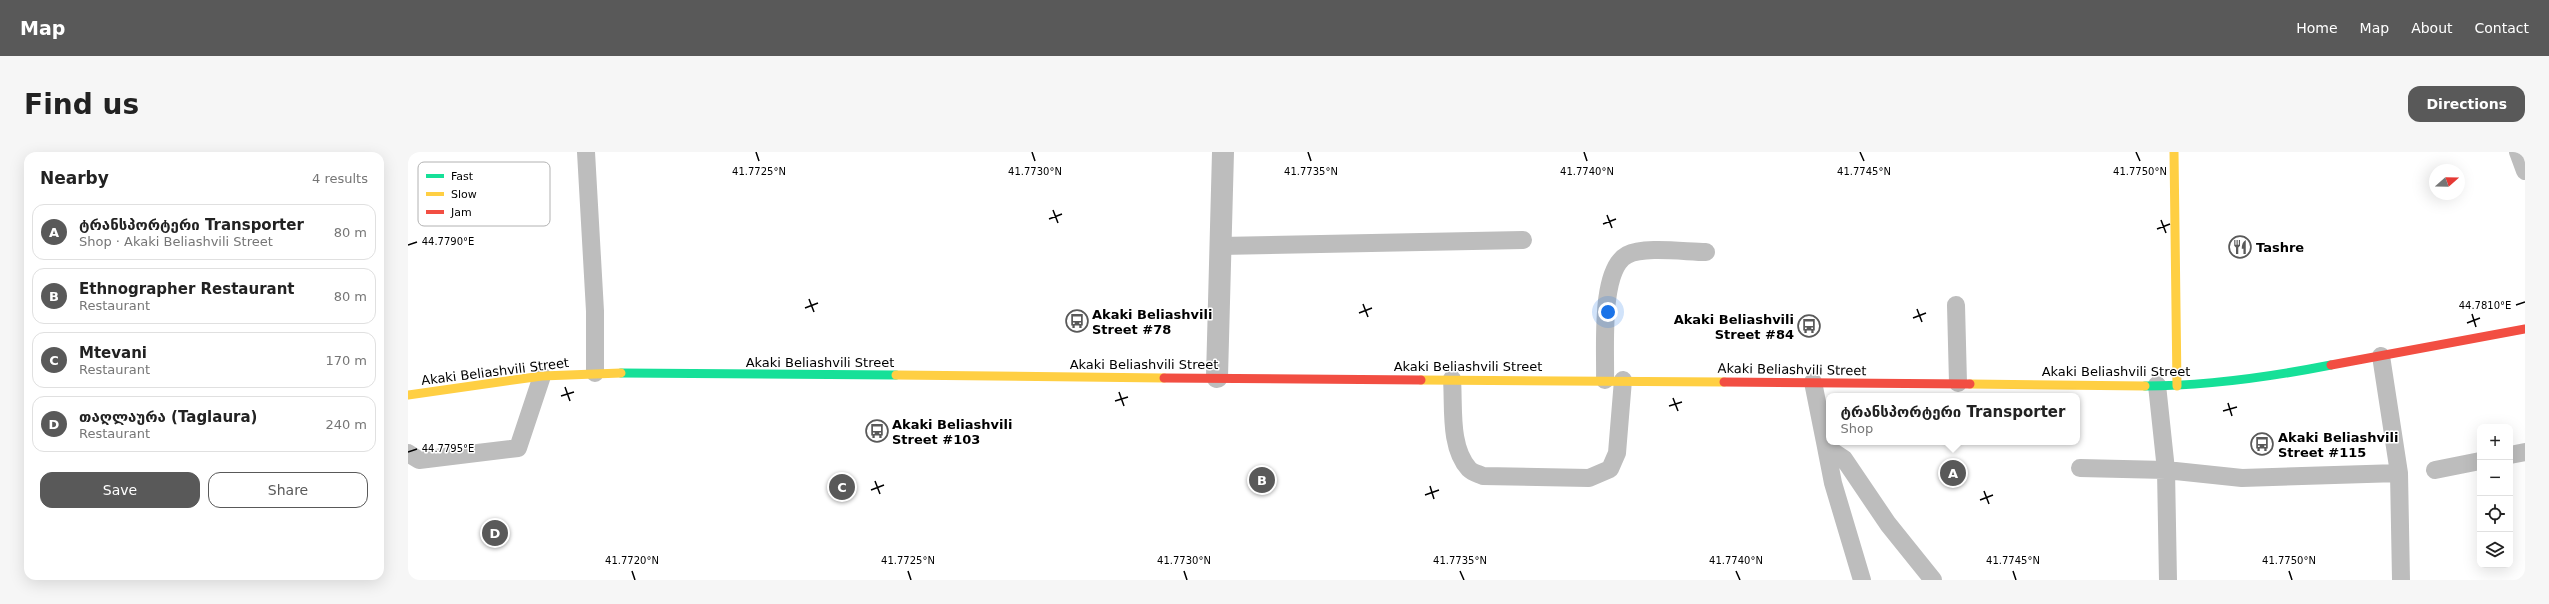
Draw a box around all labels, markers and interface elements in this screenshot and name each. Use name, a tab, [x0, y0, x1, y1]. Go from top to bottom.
text: Map	[20, 17, 65, 39]
text: Home	[2296, 20, 2338, 36]
text: Map	[2360, 20, 2389, 36]
text: About	[2411, 20, 2453, 36]
text: Contact	[2475, 20, 2529, 36]
button: Directions	[2408, 86, 2525, 122]
text: Find us	[24, 88, 139, 121]
legend	[418, 162, 550, 226]
north arrow	[2429, 164, 2465, 200]
text: 41.7725°N	[732, 166, 786, 177]
text: 41.7730°N	[1008, 166, 1062, 177]
text: 41.7735°N	[1284, 166, 1338, 177]
text: 41.7740°N	[1560, 166, 1614, 177]
text: 41.7745°N	[1837, 166, 1891, 177]
text: 41.7750°N	[2113, 166, 2167, 177]
text: Nearby	[40, 168, 109, 188]
text: Fast	[451, 170, 474, 183]
text: 4 results	[312, 171, 368, 186]
text: Slow	[451, 188, 477, 201]
text: Jam	[450, 206, 472, 219]
text: ტრანსპორტერი Transporter	[79, 216, 304, 234]
text: A	[49, 225, 59, 240]
text: 80 m	[334, 225, 367, 240]
text: Shop · Akaki Beliashvili Street	[79, 234, 273, 249]
restaurant icon: Tashre	[2227, 234, 2253, 260]
text: 44.7790°E	[422, 236, 474, 247]
place label: Tashre	[2256, 240, 2304, 255]
text: Ethnographer Restaurant	[79, 280, 295, 298]
text: B	[49, 289, 59, 304]
text: 80 m	[334, 289, 367, 304]
text: Restaurant	[79, 298, 150, 313]
text: 44.7810°E	[2459, 300, 2511, 311]
your location	[1598, 302, 1618, 322]
place label: Akaki Beliashvili Street #78	[1092, 307, 1212, 337]
bus stop icon: Akaki Beliashvili Street #78	[1064, 308, 1090, 334]
place label: Akaki Beliashvili Street #84	[1674, 312, 1794, 342]
bus stop icon: Akaki Beliashvili Street #84	[1796, 313, 1822, 339]
text: Mtevani	[79, 344, 147, 362]
text: C	[49, 353, 59, 368]
text: 170 m	[325, 353, 367, 368]
street label: Akaki Beliashvili Street	[420, 355, 570, 388]
street label: Akaki Beliashvili Street	[746, 355, 894, 370]
street label: Akaki Beliashvili Street	[1070, 357, 1218, 372]
street label: Akaki Beliashvili Street	[1394, 359, 1542, 374]
street label: Akaki Beliashvili Street	[1718, 361, 1866, 378]
text: Restaurant	[79, 362, 150, 377]
street label: Akaki Beliashvili Street	[2042, 364, 2190, 379]
popup	[1826, 393, 2080, 445]
text: ტრანსპორტერი Transporter	[1841, 403, 2065, 421]
text: თაღლაურა (Taglaura)	[79, 408, 257, 426]
text: D	[49, 417, 59, 432]
text: 240 m	[325, 417, 367, 432]
place label: Akaki Beliashvili Street #103	[892, 417, 1012, 447]
bus stop icon: Akaki Beliashvili Street #103	[864, 418, 890, 444]
text: Shop	[1841, 421, 1873, 436]
map controls	[2477, 424, 2513, 568]
button: +	[2477, 424, 2513, 460]
text: Restaurant	[79, 426, 150, 441]
place label: Akaki Beliashvili Street #115	[2278, 430, 2398, 460]
bus stop icon: Akaki Beliashvili Street #115	[2249, 431, 2275, 457]
text: 44.7795°E	[422, 443, 474, 454]
pin: A	[1940, 458, 1966, 488]
button: −	[2477, 460, 2513, 496]
pin: B	[1249, 465, 1275, 495]
button: Save	[40, 472, 200, 508]
button: Share	[208, 472, 368, 508]
pin: C	[829, 472, 855, 502]
button: locate	[2477, 496, 2513, 532]
pin: D	[482, 518, 508, 548]
button: layers	[2477, 532, 2513, 568]
text: 41.7720°N	[605, 555, 659, 566]
text: 41.7725°N	[881, 555, 935, 566]
text: 41.7730°N	[1157, 555, 1211, 566]
text: 41.7735°N	[1433, 555, 1487, 566]
text: 41.7740°N	[1709, 555, 1763, 566]
text: 41.7745°N	[1986, 555, 2040, 566]
text: 41.7750°N	[2262, 555, 2316, 566]

